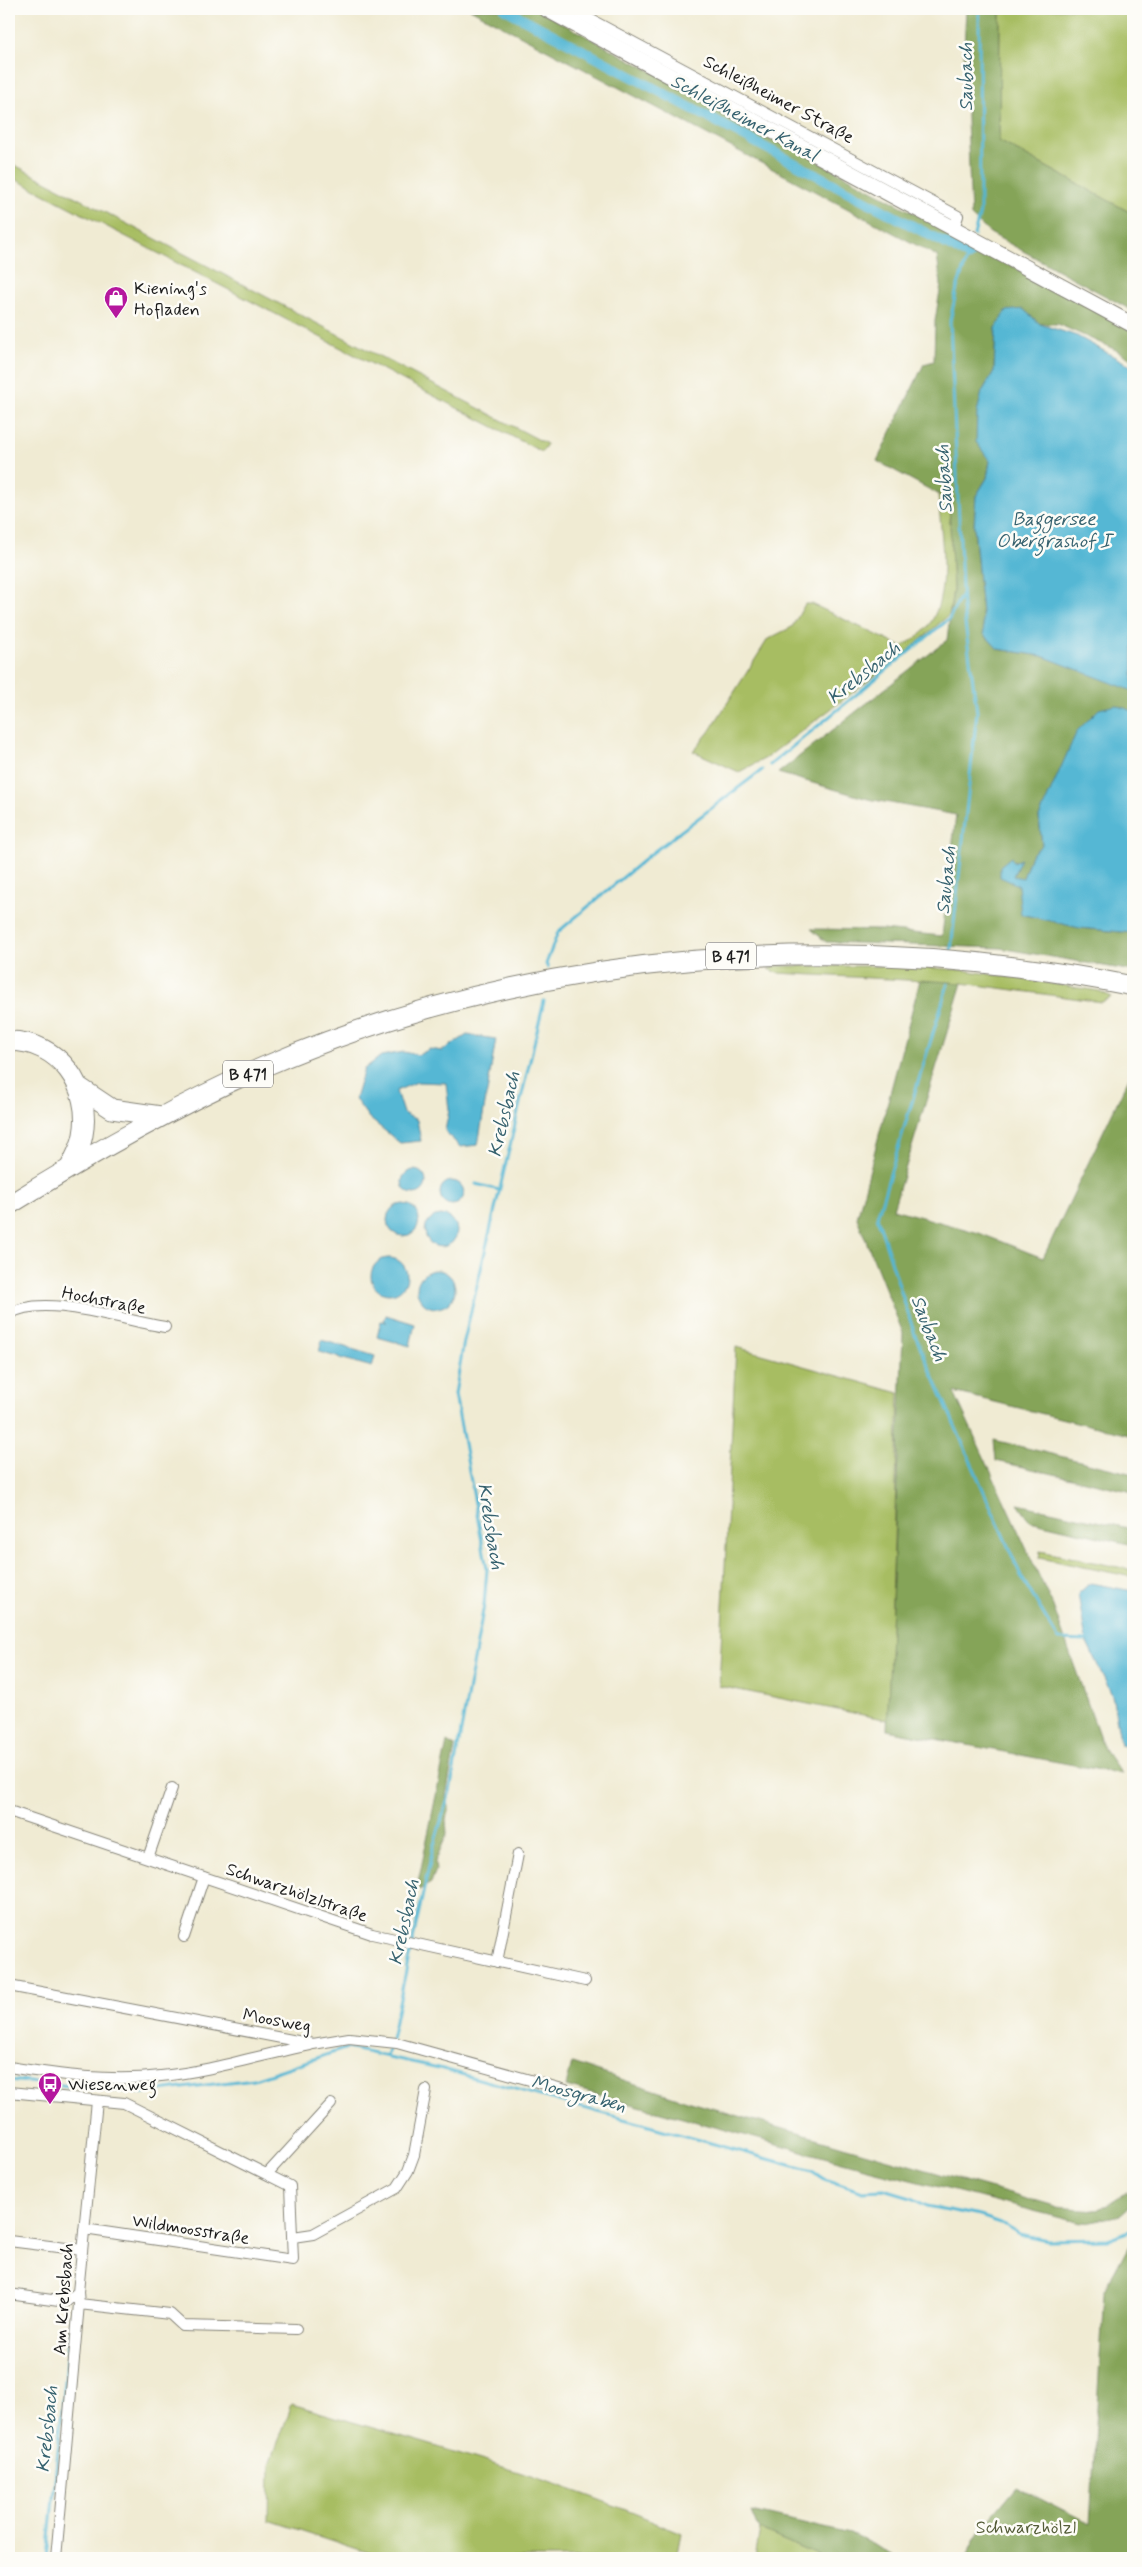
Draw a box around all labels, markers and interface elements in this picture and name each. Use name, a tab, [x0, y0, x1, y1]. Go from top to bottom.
water label: Saubach	[954, 42, 979, 111]
street label: Schleißheimer Straße	[699, 50, 858, 150]
water label: Schleißheimer Kanal	[666, 69, 823, 168]
place label: Kiening's Hofladen	[134, 277, 207, 322]
shop icon: Kiening's Hofladen	[103, 285, 129, 319]
water label: Saubach	[930, 444, 959, 514]
water label: Baggersee Obergrashof I	[996, 507, 1115, 556]
water label: Krebsbach	[822, 636, 906, 710]
water label: Saubach	[930, 844, 963, 916]
road number: B 471	[706, 942, 756, 969]
road number: B 471	[223, 1060, 273, 1088]
water label: Krebsbach	[482, 1069, 527, 1160]
street label: Hochstraße	[60, 1281, 148, 1321]
water label: Saubach	[905, 1292, 953, 1365]
water label: Krebsbach	[471, 1481, 510, 1572]
street label: Schwarzhölzlstraße	[223, 1857, 371, 1928]
water label: Krebsbach	[383, 1877, 426, 1968]
street label: Moosweg	[241, 2003, 313, 2039]
water label: Moosgraben	[528, 2070, 629, 2121]
bus stop icon: Wiesenweg	[37, 2071, 63, 2105]
place label: Wiesenweg	[68, 2073, 157, 2099]
street label: Wildmoosstraße	[131, 2209, 251, 2251]
street label: Am Krebsbach	[48, 2242, 80, 2356]
water label: Krebsbach	[31, 2384, 65, 2474]
park label: Schwarzhölzl	[976, 2516, 1076, 2540]

